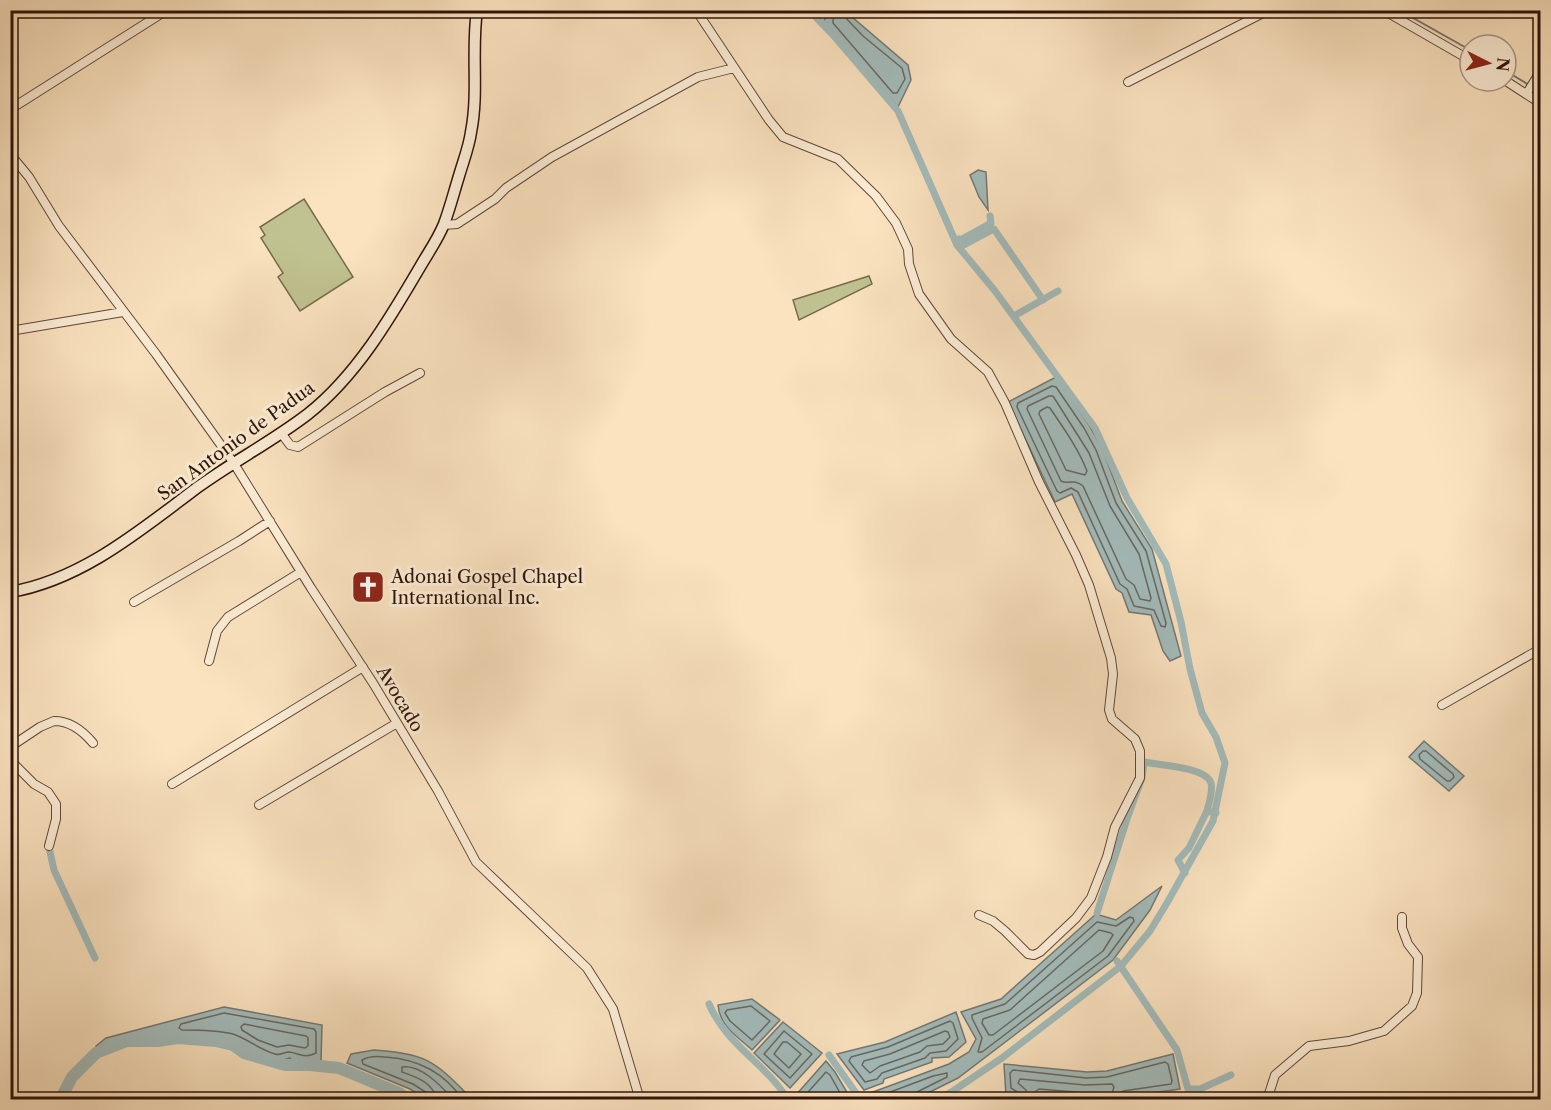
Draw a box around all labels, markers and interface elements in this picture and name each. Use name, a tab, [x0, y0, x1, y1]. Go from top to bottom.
north arrow	[1458, 33, 1518, 93]
text: N	[1492, 57, 1514, 73]
street label: San Antonio de Padua	[153, 376, 319, 505]
place label: Adonai Gospel Chapel International Inc.	[390, 566, 583, 609]
church icon: Adonai Gospel Chapel International Inc.	[350, 569, 386, 605]
street label: Avocado	[371, 661, 428, 736]

